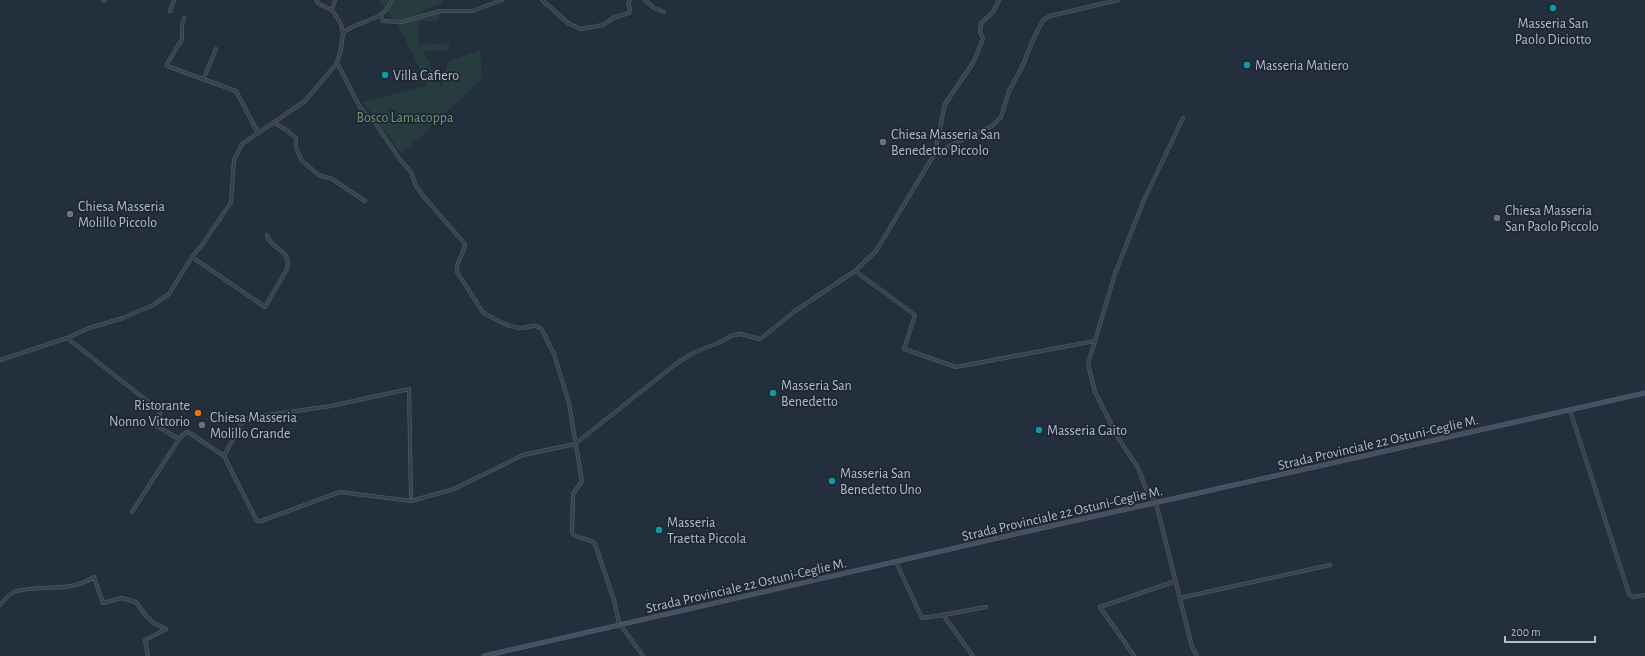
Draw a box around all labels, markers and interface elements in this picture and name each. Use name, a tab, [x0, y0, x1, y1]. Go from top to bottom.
marker: Masseria San Paolo Diciotto	[1548, 3, 1558, 13]
place label: Masseria San Paolo Diciotto	[1515, 17, 1591, 47]
place label: Masseria Matiero	[1255, 59, 1349, 73]
marker: Masseria Matiero	[1242, 60, 1252, 70]
place label: Villa Cafiero	[393, 69, 459, 83]
marker: Villa Cafiero	[380, 70, 390, 80]
park label: Bosco Lamacoppa	[357, 111, 454, 125]
place label: Chiesa Masseria San Benedetto Piccolo	[891, 128, 1000, 158]
marker: Chiesa Masseria San Benedetto Piccolo	[878, 137, 888, 147]
place label: Chiesa Masseria Molillo Piccolo	[78, 200, 165, 230]
place label: Chiesa Masseria San Paolo Piccolo	[1505, 204, 1599, 234]
marker: Chiesa Masseria Molillo Piccolo	[65, 209, 75, 219]
marker: Chiesa Masseria San Paolo Piccolo	[1492, 213, 1502, 223]
place label: Masseria San Benedetto	[781, 379, 852, 409]
marker: Masseria San Benedetto	[768, 388, 778, 398]
place label: Ristorante Nonno Vittorio	[109, 399, 190, 429]
marker: Ristorante Nonno Vittorio	[193, 408, 203, 418]
place label: Chiesa Masseria Molillo Grande	[210, 411, 297, 441]
street label: Strada Provinciale 22 Ostuni-Ceglie M.	[1276, 413, 1480, 473]
marker: Chiesa Masseria Molillo Grande	[197, 420, 207, 430]
place label: Masseria Gaito	[1047, 424, 1127, 438]
marker: Masseria Gaito	[1034, 425, 1044, 435]
place label: Masseria San Benedetto Uno	[840, 467, 922, 497]
marker: Masseria San Benedetto Uno	[827, 476, 837, 486]
street label: Strada Provinciale 22 Ostuni-Ceglie M.	[960, 484, 1164, 544]
place label: Masseria Traetta Piccola	[667, 516, 747, 546]
marker: Masseria Traetta Piccola	[654, 525, 664, 535]
street label: Strada Provinciale 22 Ostuni-Ceglie M.	[644, 556, 848, 616]
scale bar	[1505, 618, 1595, 644]
text: 200 m	[1511, 626, 1541, 638]

